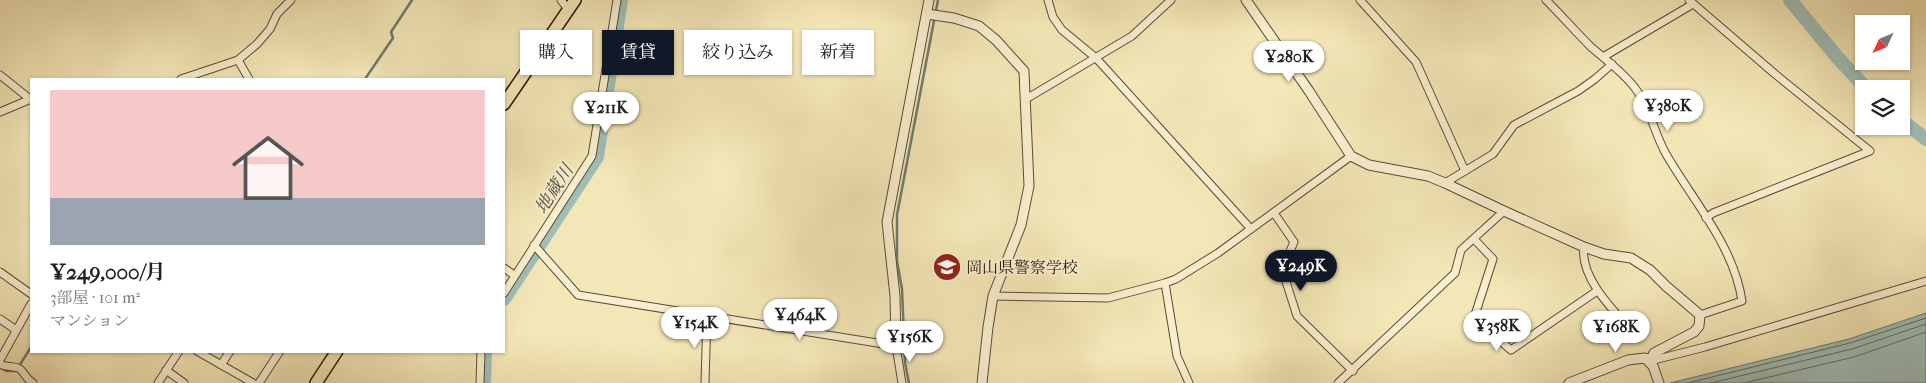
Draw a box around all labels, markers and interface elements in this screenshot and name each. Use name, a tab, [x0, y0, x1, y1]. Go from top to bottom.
north arrow	[1855, 15, 1910, 70]
map controls	[1855, 15, 1910, 135]
chip: 購入	[520, 30, 592, 75]
chip: 賃貸	[602, 30, 674, 75]
chip: 絞り込み	[684, 30, 792, 75]
chip: 新着	[802, 30, 874, 75]
pin: ¥280K	[1254, 41, 1324, 83]
text: ¥280K	[1264, 47, 1314, 66]
button: layers	[1855, 80, 1910, 135]
pin: ¥380K	[1633, 90, 1703, 132]
pin: ¥211K	[571, 92, 641, 134]
text: ¥380K	[1644, 96, 1692, 115]
text: ¥211K	[584, 98, 628, 117]
icon: home	[223, 123, 313, 213]
water label: 地蔵川	[531, 159, 579, 218]
pin: ¥249K	[1266, 250, 1336, 292]
school or university icon: 岡山県警察学校	[932, 252, 962, 282]
text: ¥249K	[1276, 256, 1326, 275]
place label: 岡山県警察学校	[966, 258, 1078, 277]
text: ¥249,000/月	[50, 260, 166, 284]
text: 3部屋 · 101 m²	[50, 288, 140, 307]
pin: ¥464K	[765, 298, 835, 341]
text: ¥464K	[774, 305, 826, 324]
pin: ¥154K	[660, 306, 730, 349]
pin: ¥358K	[1462, 310, 1532, 352]
pin: ¥168K	[1581, 310, 1651, 353]
text: マンション	[50, 311, 129, 330]
text: ¥154K	[672, 313, 718, 332]
text: ¥358K	[1474, 316, 1520, 335]
text: ¥168K	[1593, 317, 1639, 336]
pin: ¥156K	[875, 320, 945, 363]
text: ¥156K	[887, 327, 933, 346]

